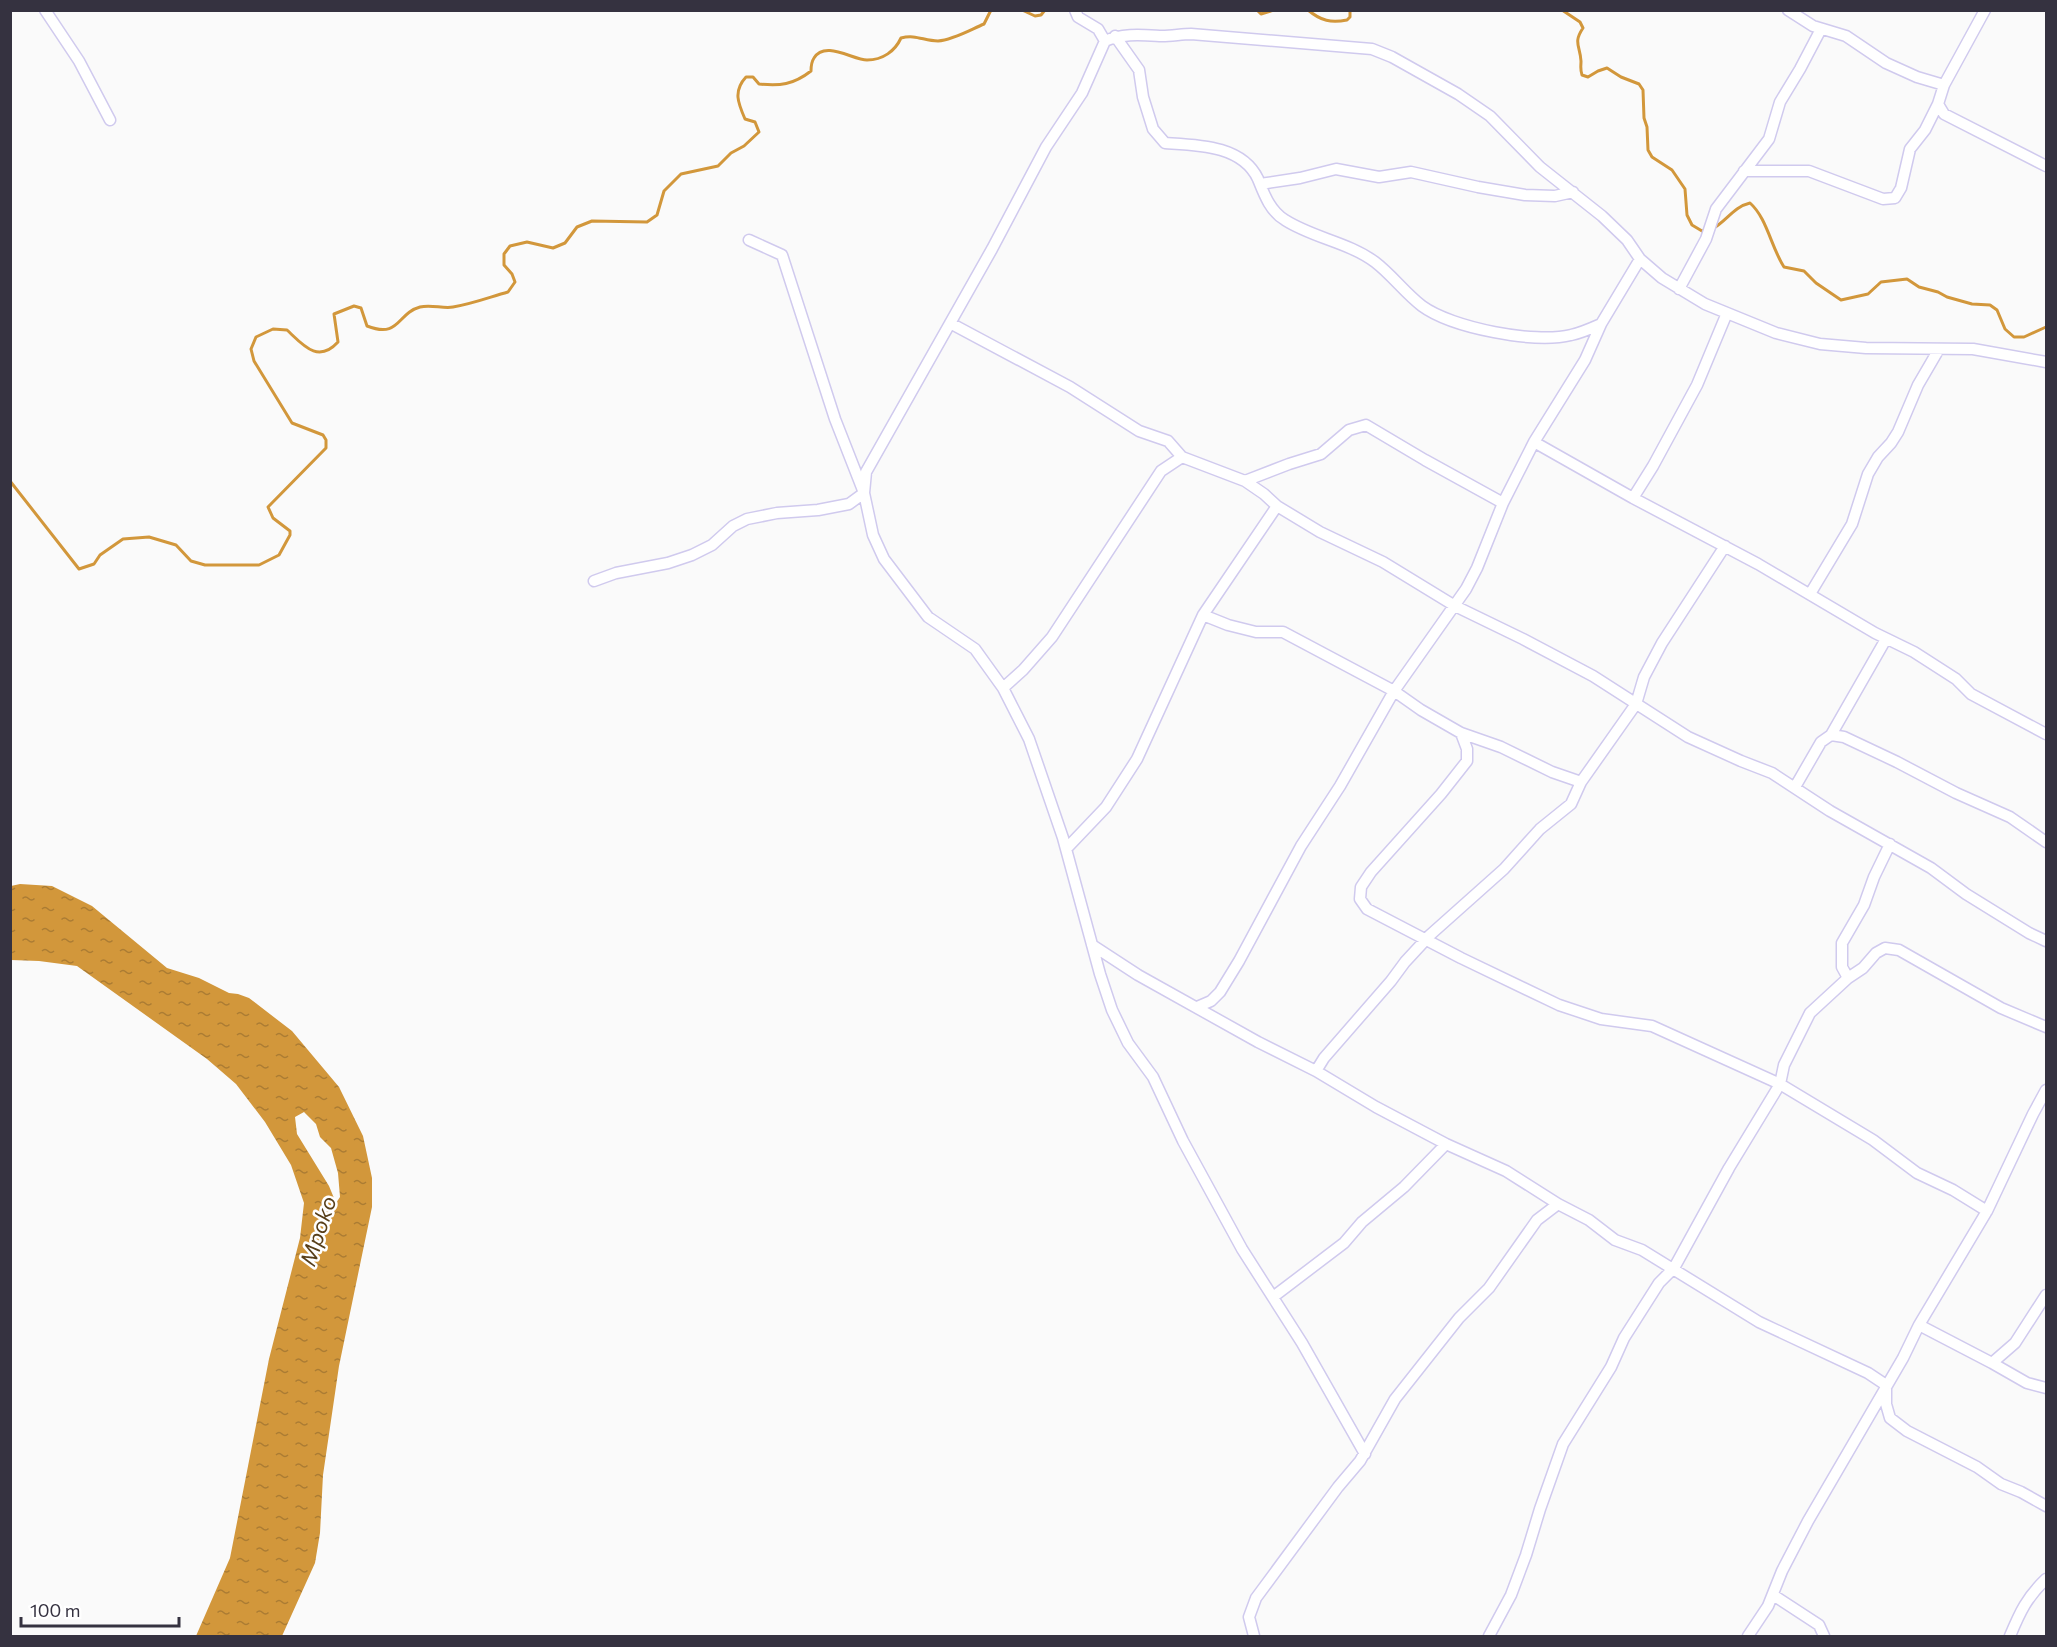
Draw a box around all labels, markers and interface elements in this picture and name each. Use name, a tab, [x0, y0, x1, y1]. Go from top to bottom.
water label: Mpoko	[294, 1193, 341, 1269]
scale bar	[21, 1590, 178, 1628]
text: 100 m	[30, 1599, 80, 1621]

